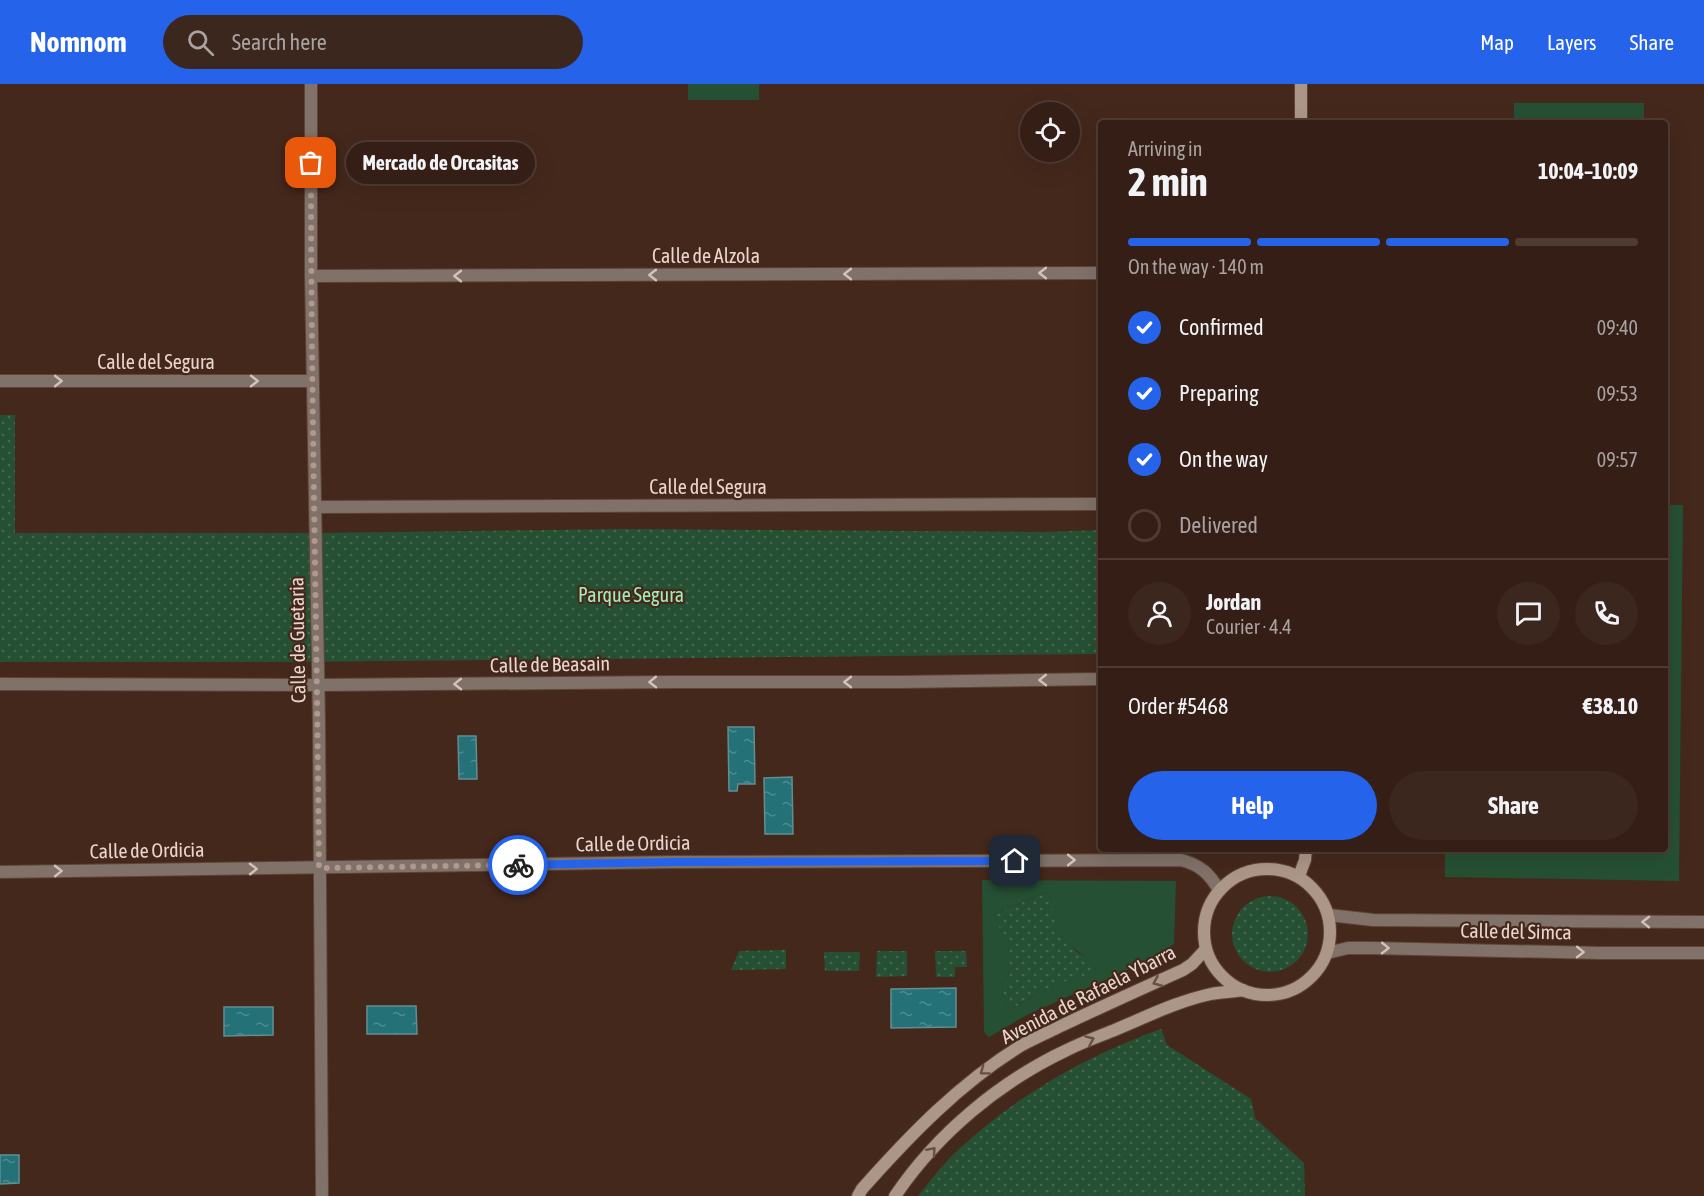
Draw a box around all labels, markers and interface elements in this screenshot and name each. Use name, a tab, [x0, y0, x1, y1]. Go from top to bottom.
search box	[163, 15, 583, 69]
text: Nomnom	[30, 26, 127, 58]
icon: search	[184, 26, 217, 59]
text: Search here	[232, 29, 327, 55]
text: Map	[1480, 30, 1514, 54]
text: Layers	[1547, 30, 1597, 54]
text: Share	[1630, 30, 1674, 54]
map controls	[1020, 102, 1080, 162]
button: locate	[1020, 102, 1080, 162]
pin	[285, 137, 336, 188]
text: Arriving in	[1128, 137, 1202, 160]
callout: Mercado de Orcasitas	[347, 142, 536, 184]
icon: bag	[294, 146, 327, 179]
text: Mercado de Orcasitas	[362, 151, 519, 174]
text: 10:04–10:09	[1538, 158, 1638, 184]
text: 2 min	[1128, 160, 1208, 204]
street label: Calle de Alzola	[652, 244, 760, 267]
text: On the way · 140 m	[1128, 255, 1264, 278]
one-way arrow	[1038, 267, 1047, 279]
one-way arrow	[843, 268, 852, 280]
one-way arrow	[648, 269, 657, 281]
one-way arrow	[453, 270, 462, 282]
icon: check	[1128, 311, 1161, 344]
text: Confirmed	[1179, 314, 1264, 340]
text: 09:40	[1597, 316, 1638, 339]
street label: Calle del Segura	[97, 350, 215, 373]
one-way arrow	[54, 375, 63, 387]
one-way arrow	[249, 375, 258, 387]
icon: check	[1128, 377, 1161, 410]
text: Preparing	[1179, 380, 1259, 406]
text: 09:53	[1597, 382, 1638, 405]
icon: check	[1128, 443, 1161, 476]
text: On the way	[1179, 446, 1268, 472]
text: 09:57	[1597, 448, 1638, 471]
street label: Calle del Segura	[649, 475, 767, 498]
text: Delivered	[1179, 512, 1258, 538]
street label: Calle de Guetaria	[284, 577, 310, 703]
button: person	[1128, 582, 1191, 645]
button: chat	[1497, 582, 1560, 645]
button: phone	[1575, 582, 1638, 645]
park label: Parque Segura	[578, 583, 684, 606]
text: Jordan	[1206, 589, 1261, 615]
text: Courier · 4.4	[1206, 615, 1292, 638]
street label: Calle de Beasain	[490, 651, 610, 677]
one-way arrow	[1038, 674, 1047, 686]
one-way arrow	[648, 676, 657, 688]
one-way arrow	[843, 676, 852, 688]
one-way arrow	[453, 678, 462, 690]
text: Order #5468	[1128, 693, 1228, 719]
text: €38.10	[1583, 693, 1638, 719]
button: Help	[1128, 771, 1377, 840]
button: Share	[1389, 771, 1638, 840]
street label: Calle de Ordicia	[575, 831, 691, 855]
courier	[488, 835, 548, 895]
pin	[989, 835, 1040, 886]
street label: Calle de Ordicia	[89, 838, 205, 862]
icon: home	[998, 844, 1031, 877]
icon: bike	[502, 849, 535, 882]
one-way arrow	[1066, 854, 1075, 866]
one-way arrow	[249, 862, 258, 875]
one-way arrow	[54, 865, 63, 877]
one-way arrow	[1641, 916, 1650, 928]
street label: Calle del Simca	[1460, 919, 1572, 943]
street label: Avenida de Rafaela Ybarra	[997, 940, 1179, 1048]
one-way arrow	[1380, 942, 1389, 954]
one-way arrow	[1575, 946, 1584, 959]
one-way arrow	[1152, 975, 1163, 987]
one-way arrow	[1084, 1035, 1095, 1047]
one-way arrow	[980, 1064, 991, 1075]
one-way arrow	[924, 1147, 935, 1158]

